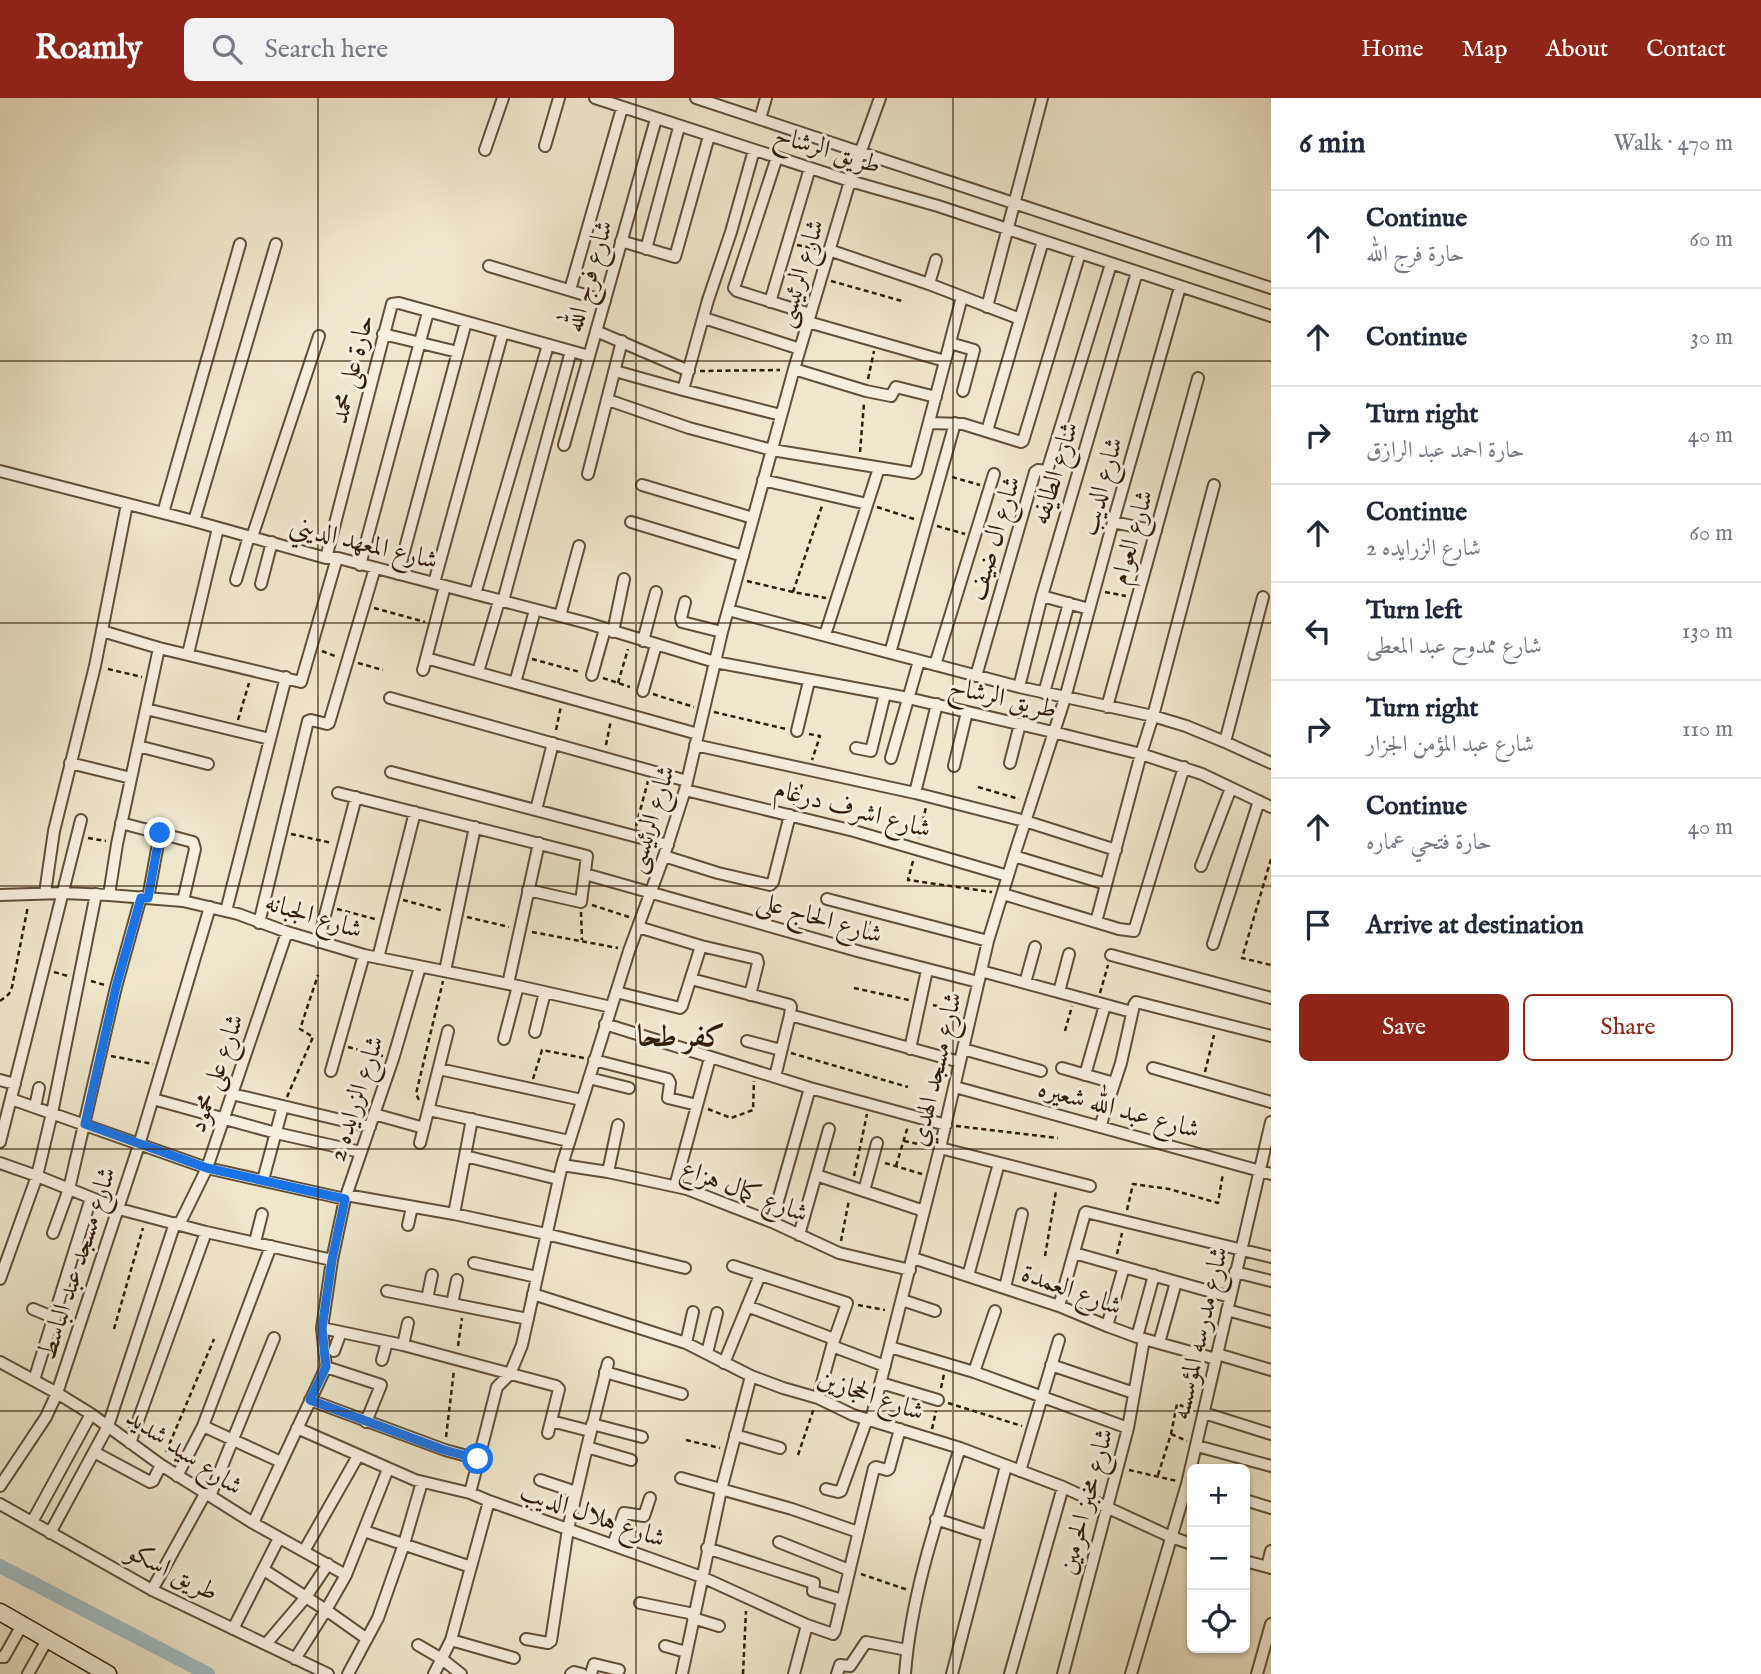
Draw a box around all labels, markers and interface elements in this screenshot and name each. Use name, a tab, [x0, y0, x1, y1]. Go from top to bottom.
search box	[184, 18, 674, 81]
text: Roamly	[35, 28, 142, 70]
icon: search	[208, 30, 246, 68]
text: Search here	[264, 33, 388, 66]
text: Home	[1361, 34, 1424, 65]
text: Map	[1462, 34, 1508, 65]
text: About	[1546, 34, 1608, 65]
text: Contact	[1646, 34, 1726, 65]
street label: طريق الرشاح	[768, 119, 885, 188]
text: 6 min	[1299, 125, 1365, 163]
text: Walk · 470 m	[1613, 129, 1733, 158]
text: Continue	[1366, 202, 1467, 235]
street label: شارع فرج الله	[553, 215, 627, 338]
street label: شارع الرئيسى	[768, 215, 836, 333]
icon: ahead	[1299, 220, 1337, 258]
text: 60 m	[1689, 225, 1733, 254]
text: حارة فرج الله	[1366, 240, 1465, 269]
street label: حارة على محمد	[323, 311, 383, 428]
icon: ahead	[1299, 318, 1337, 356]
text: Continue	[1366, 321, 1467, 354]
text: 30 m	[1690, 323, 1733, 352]
text: Turn right	[1366, 398, 1479, 431]
icon: right	[1299, 416, 1337, 454]
street label: شارع الطايفه	[1024, 418, 1091, 530]
text: 40 m	[1688, 421, 1733, 450]
street label: شارع الديب	[1072, 434, 1135, 540]
text: حارة احمد عبد الرازق	[1366, 436, 1525, 465]
street label: شارع ال ضيف	[960, 472, 1033, 606]
street label: شارع العوام	[1103, 486, 1166, 590]
text: Continue	[1366, 496, 1467, 529]
street label: شارع المعهد الديني	[285, 509, 441, 583]
icon: ahead	[1299, 514, 1337, 552]
text: 60 m	[1689, 519, 1733, 548]
text: شارع الزرايده 2	[1366, 534, 1481, 563]
text: Turn left	[1366, 594, 1463, 627]
icon: left	[1299, 612, 1337, 650]
text: 130 m	[1682, 617, 1733, 646]
text: شارع ممدوح عبد المعطى	[1366, 632, 1542, 661]
street label: طريق الرشاح	[944, 670, 1060, 733]
text: Turn right	[1366, 692, 1479, 725]
icon: right	[1299, 710, 1337, 748]
text: 110 m	[1682, 715, 1733, 744]
text: شارع عبد المؤمن الجزار	[1366, 730, 1534, 759]
street label: شارع الرئيسى	[619, 761, 687, 879]
street label: شارع اشرف درغام	[769, 773, 935, 851]
text: Continue	[1366, 790, 1467, 823]
icon: ahead	[1299, 808, 1337, 846]
text: 40 m	[1688, 813, 1733, 842]
route end	[144, 817, 175, 848]
text: حارة فتحي عماره	[1366, 828, 1492, 857]
street label: شارع الحاج على	[751, 885, 886, 958]
street label: شارع الجبانه	[260, 886, 366, 951]
icon: arrive	[1299, 906, 1337, 944]
text: Arrive at destination	[1366, 909, 1584, 942]
street label: شارع مسجد الهدي	[903, 989, 974, 1151]
button: Save	[1299, 994, 1509, 1061]
button: Share	[1523, 994, 1733, 1061]
street label: شارع على محمود	[181, 1010, 256, 1139]
district label: كفر طحا	[637, 1019, 725, 1057]
street label: شارع الزرايده 2	[321, 1032, 396, 1167]
street label: شارع عبد الله شعيره	[1033, 1067, 1204, 1151]
street label: شارع كمال هزاع	[675, 1152, 813, 1234]
street label: شارع مسجد عبد الباسط	[31, 1163, 128, 1365]
street label: شارع مدرسه المؤسسه	[1164, 1243, 1240, 1424]
street label: شارع العمدة	[1015, 1257, 1126, 1328]
street label: شارع الحجازين	[811, 1362, 928, 1433]
street label: شارع سيد شديد	[117, 1401, 249, 1507]
street label: شارع مخبز الحرمين	[1051, 1425, 1126, 1579]
route start	[462, 1443, 493, 1474]
map controls	[1187, 1464, 1250, 1653]
button: +	[1187, 1464, 1250, 1527]
street label: شارع هلال الديب	[514, 1475, 670, 1559]
button: −	[1187, 1527, 1250, 1590]
street label: طريق اسكو	[119, 1534, 223, 1609]
button: locate	[1187, 1590, 1250, 1653]

